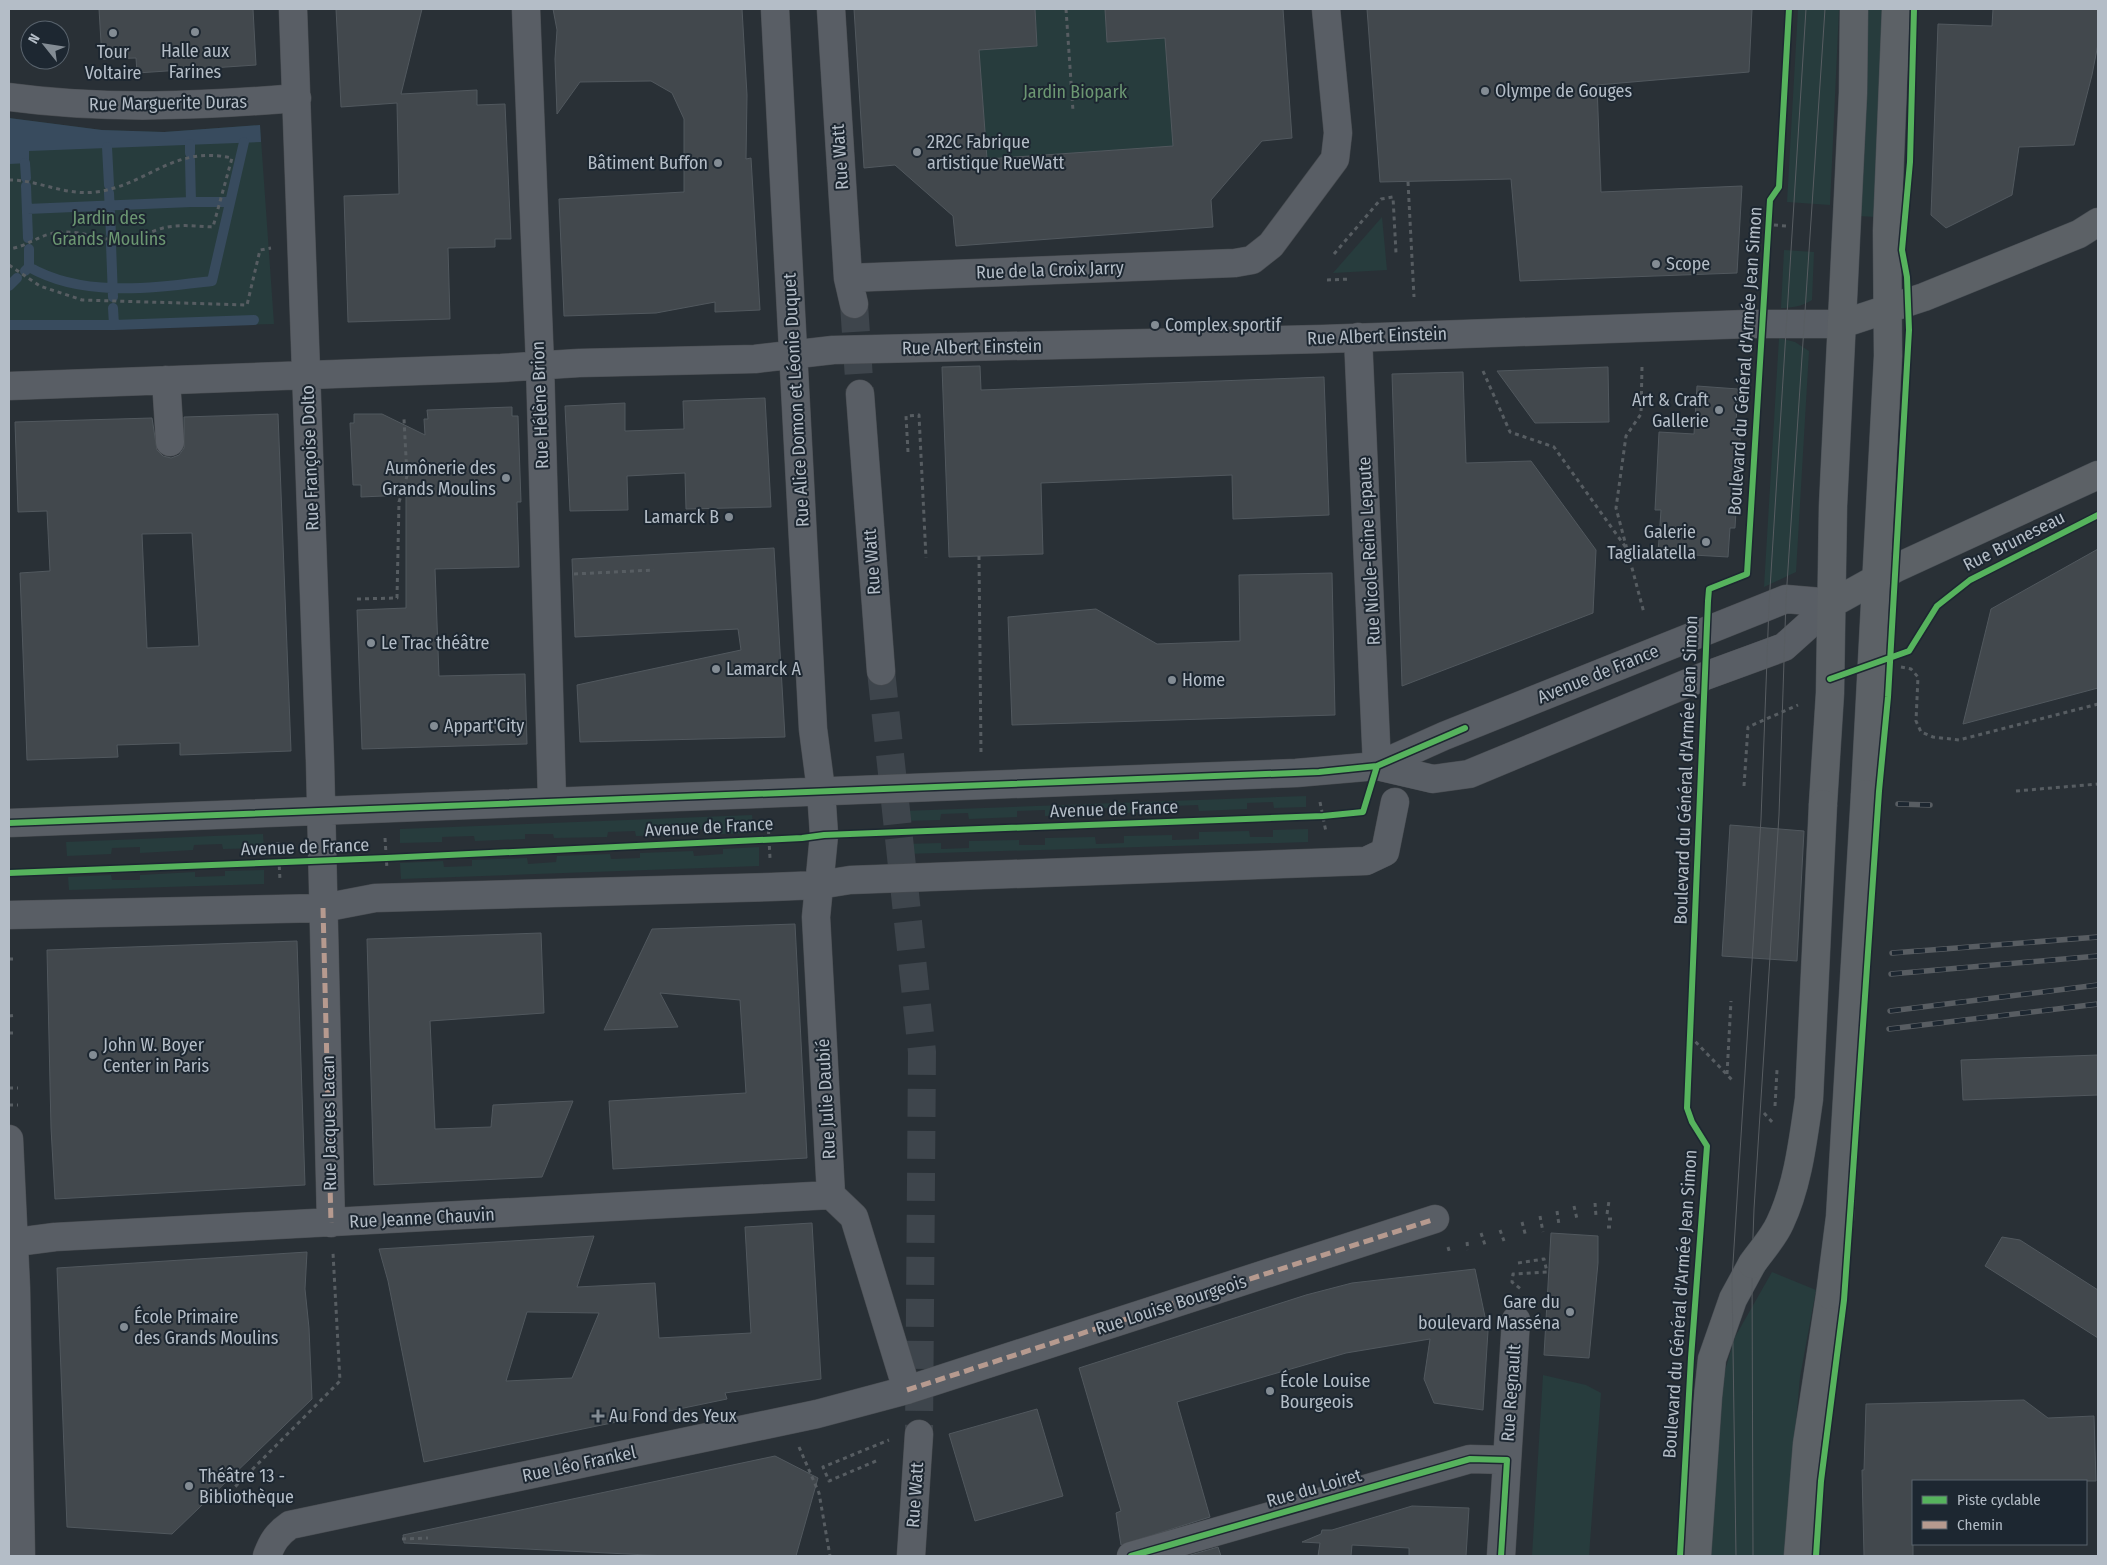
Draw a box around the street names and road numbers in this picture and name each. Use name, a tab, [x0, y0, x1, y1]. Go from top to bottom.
street label: Rue Marguerite Duras	[89, 91, 248, 115]
street label: Rue Watt	[827, 123, 853, 191]
street label: Boulevard du Général d'Armée Jean Simon	[1723, 206, 1767, 516]
street label: Rue de la Croix Jarry	[976, 256, 1124, 284]
street label: Rue Alice Domon et Léonie Duquet	[778, 272, 814, 528]
street label: Rue Albert Einstein	[1307, 323, 1447, 349]
street label: Rue Albert Einstein	[902, 335, 1042, 359]
street label: Rue Hélène Brion	[527, 341, 553, 469]
street label: Rue Françoise Dolto	[296, 385, 324, 531]
street label: Rue Nicole-Reine Lepaute	[1353, 456, 1385, 646]
street label: Rue Bruneseau	[1960, 506, 2068, 576]
street label: Rue Watt	[859, 528, 885, 596]
street label: Boulevard du Général d'Armée Jean Simon	[1670, 615, 1702, 925]
street label: Avenue de France	[1534, 640, 1662, 708]
street label: Avenue de France	[1049, 796, 1179, 822]
street label: Avenue de France	[644, 813, 774, 841]
street label: Avenue de France	[240, 834, 370, 860]
street label: Rue Julie Daubié	[812, 1038, 840, 1160]
street label: Rue Jacques Lacan	[317, 1055, 341, 1191]
street label: Boulevard du Général d'Armée Jean Simon	[1658, 1149, 1702, 1459]
street label: Rue Jeanne Chauvin	[349, 1203, 495, 1233]
street label: Rue Louise Bourgeois	[1093, 1270, 1250, 1340]
street label: Rue Regnault	[1497, 1343, 1525, 1442]
street label: Rue Léo Frankel	[520, 1441, 638, 1487]
street label: Rue Watt	[902, 1461, 928, 1529]
street label: Rue du Loiret	[1264, 1464, 1364, 1512]

